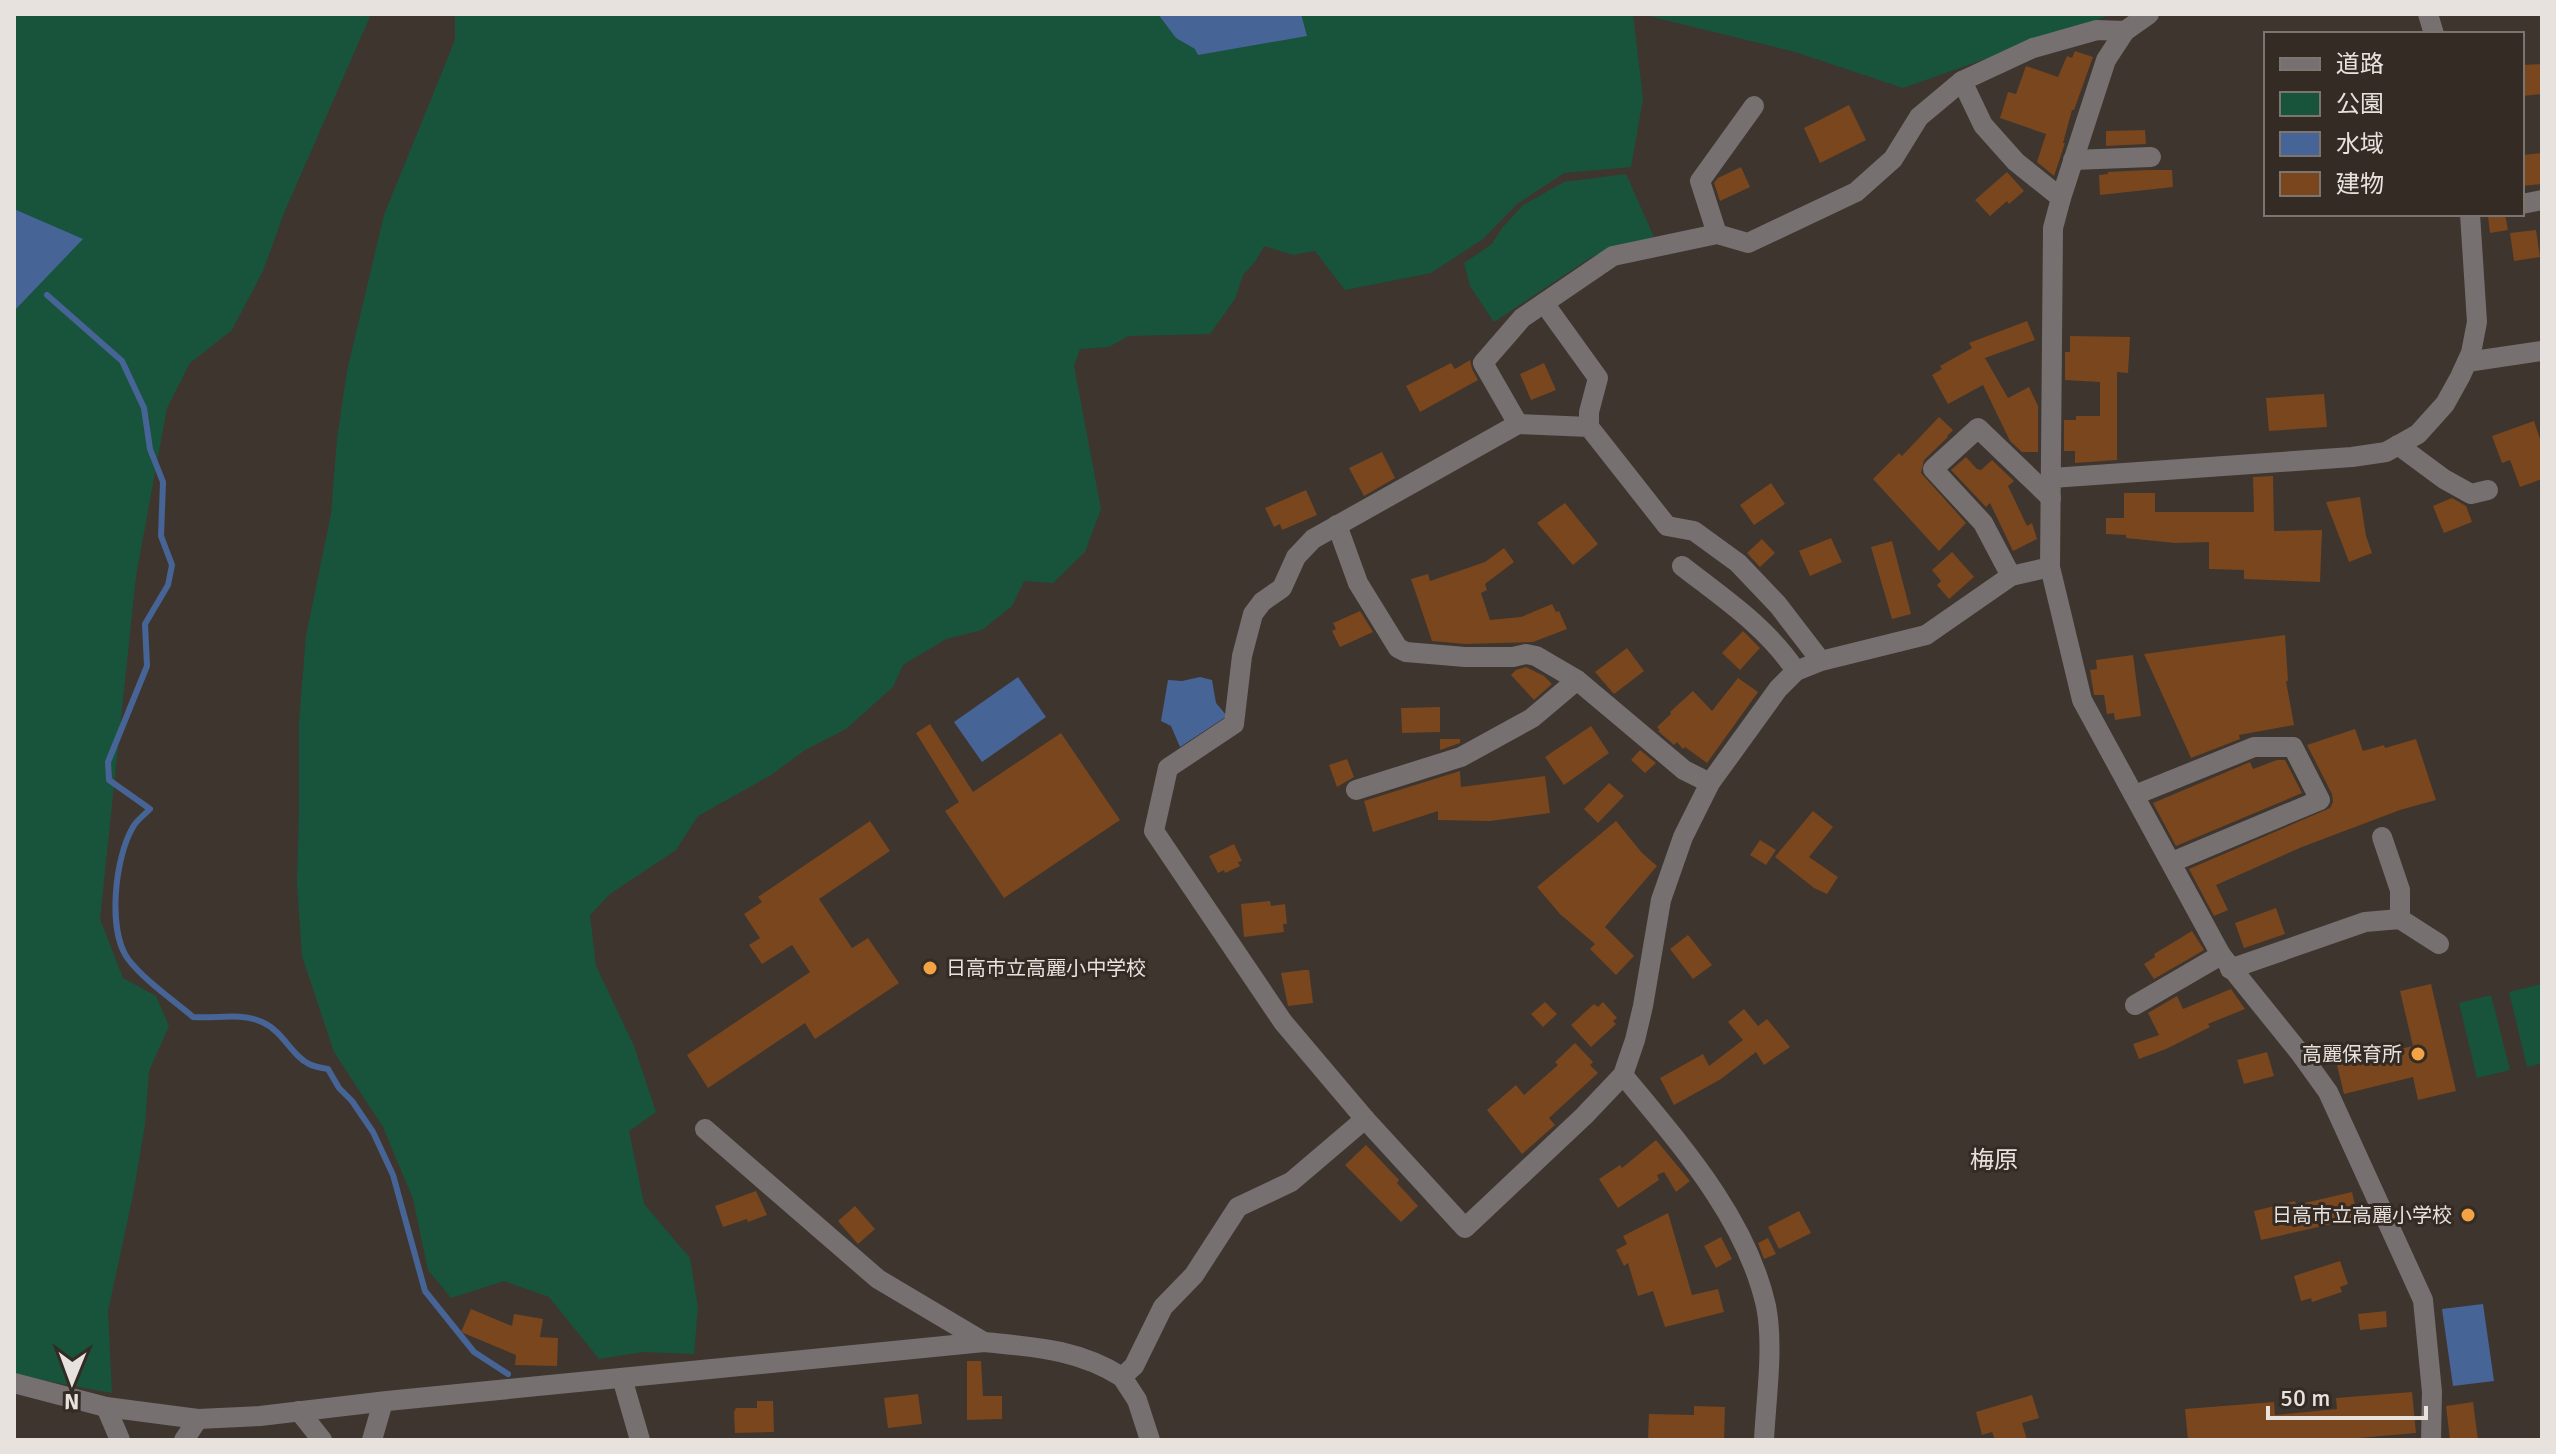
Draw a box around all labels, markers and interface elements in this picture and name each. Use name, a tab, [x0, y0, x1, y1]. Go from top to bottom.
legend	[2264, 32, 2524, 216]
text: 道路	[2336, 49, 2384, 79]
text: 公園	[2336, 89, 2384, 119]
text: 水域	[2336, 129, 2384, 159]
text: 建物	[2336, 169, 2384, 199]
place label: 日高市立高麗小中学校	[946, 956, 1146, 981]
marker: 日高市立高麗小中学校	[921, 959, 939, 977]
place label: 高麗保育所	[2302, 1042, 2402, 1067]
marker: 高麗保育所	[2409, 1045, 2427, 1063]
district label: 梅原	[1970, 1145, 2018, 1175]
place label: 日高市立高麗小学校	[2272, 1203, 2452, 1228]
marker: 日高市立高麗小学校	[2459, 1206, 2477, 1224]
north arrow	[32, 1342, 112, 1422]
scale bar	[2268, 1370, 2426, 1420]
text: 50 m	[2280, 1383, 2330, 1413]
text: N	[64, 1388, 80, 1415]

